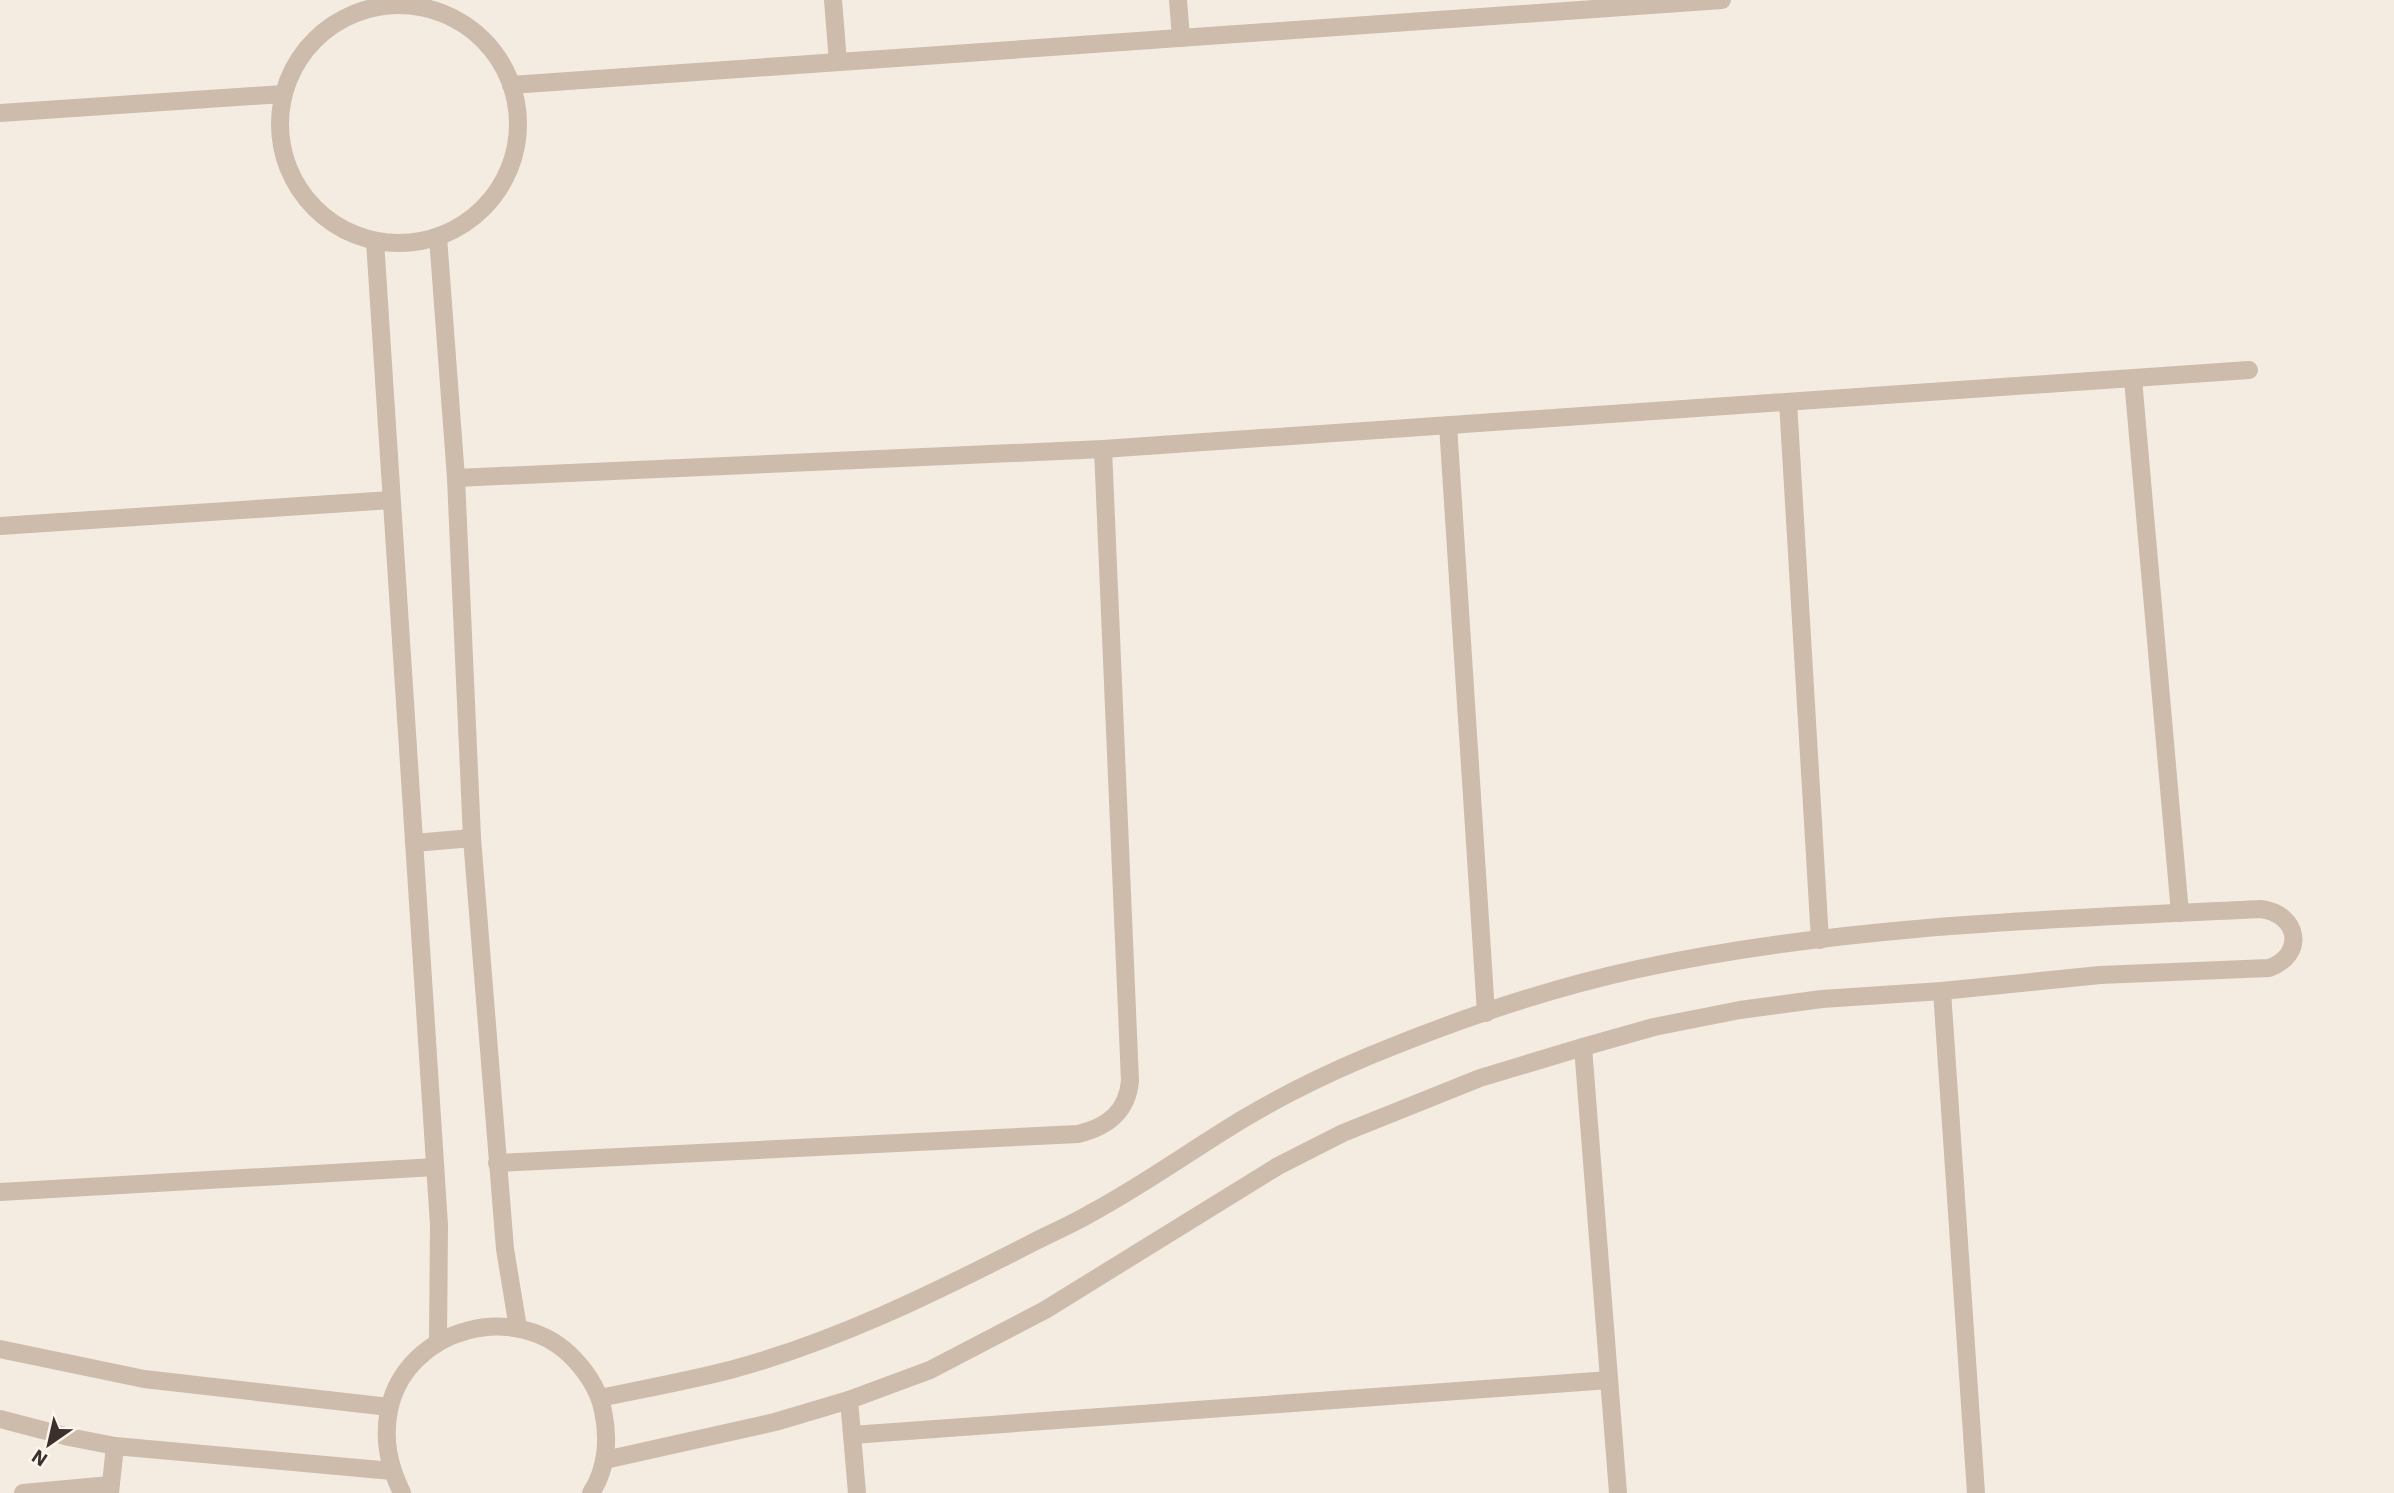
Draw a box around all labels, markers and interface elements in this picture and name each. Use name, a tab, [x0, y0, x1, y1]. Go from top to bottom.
north arrow	[14, 1409, 84, 1479]
text: N	[27, 1444, 52, 1472]

